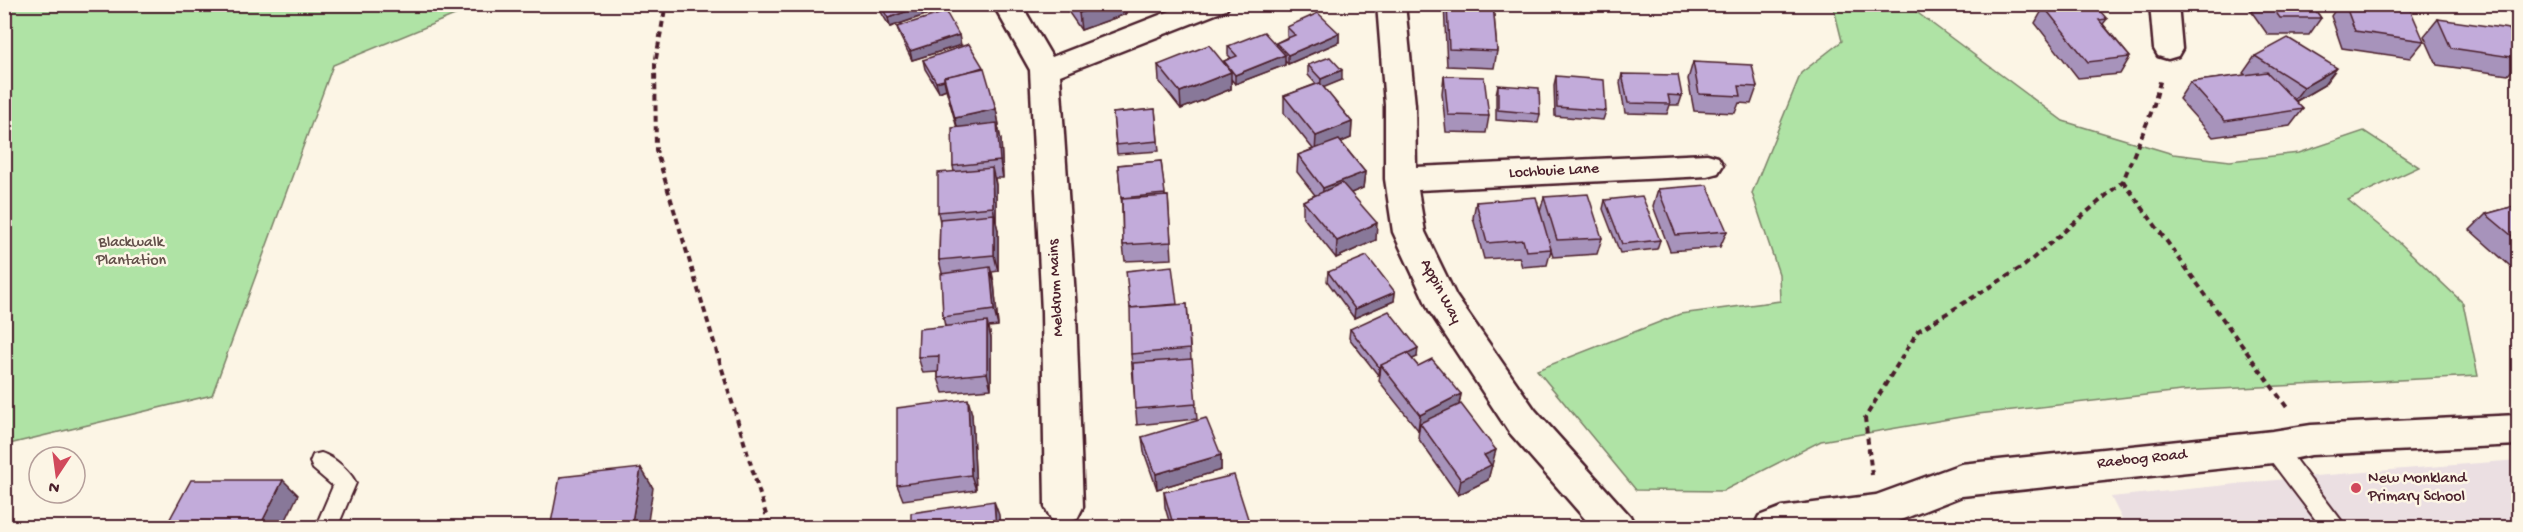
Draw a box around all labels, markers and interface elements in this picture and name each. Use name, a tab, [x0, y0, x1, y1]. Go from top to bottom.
street label: Lochbuie Lane	[1508, 160, 1600, 184]
park label: Blackwalk Plantation	[95, 234, 166, 271]
street label: Meldrum Mains	[1045, 238, 1069, 337]
street label: Appin Way	[1415, 256, 1465, 328]
north arrow	[27, 445, 87, 505]
street label: Raebog Road	[2096, 446, 2189, 474]
place label: New Monkland Primary School	[2367, 470, 2468, 507]
text: N	[47, 476, 62, 497]
marker: New Monkland Primary School	[2349, 481, 2363, 495]

